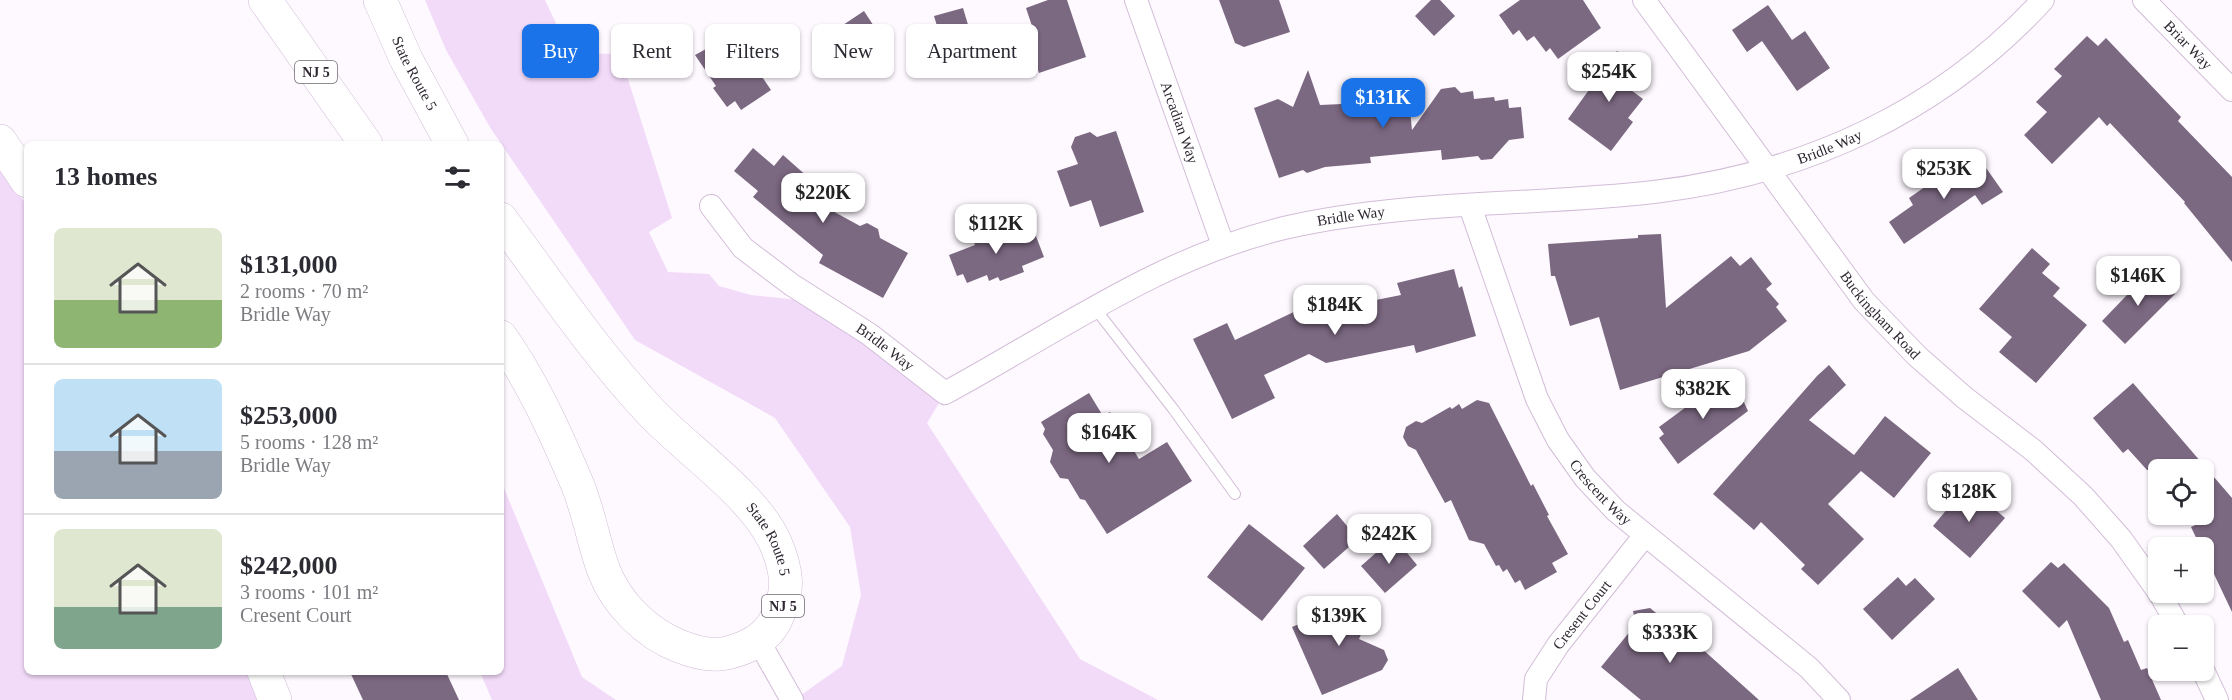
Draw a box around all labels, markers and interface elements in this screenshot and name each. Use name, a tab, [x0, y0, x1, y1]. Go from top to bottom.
street label: Briar Way	[2161, 17, 2216, 73]
chip: Buy	[522, 24, 599, 78]
chip: Rent	[611, 24, 693, 78]
chip: Filters	[705, 24, 800, 78]
chip: New	[812, 24, 894, 78]
chip: Apartment	[906, 24, 1038, 78]
street label: State Route 5	[389, 34, 440, 113]
pin: $254K	[1567, 52, 1651, 103]
text: $254K	[1581, 60, 1637, 82]
road number: NJ 5	[295, 61, 337, 83]
pin: $131K	[1341, 78, 1425, 129]
street label: Arcadian Way	[1158, 79, 1202, 166]
text: $131K	[1355, 86, 1411, 108]
street label: Bridle Way	[1795, 126, 1865, 167]
pin: $253K	[1902, 149, 1986, 200]
text: $253K	[1916, 157, 1972, 179]
icon: filters	[441, 161, 474, 194]
text: 13 homes	[54, 162, 157, 191]
pin: $220K	[781, 173, 865, 224]
text: $220K	[795, 181, 851, 203]
street label: Bridle Way	[1316, 203, 1386, 229]
pin: $112K	[954, 204, 1038, 255]
text: $112K	[969, 212, 1023, 234]
text: $131,000	[240, 250, 338, 279]
icon: home	[102, 252, 174, 324]
pin: $146K	[2096, 256, 2180, 307]
text: $146K	[2110, 264, 2166, 286]
street label: Buckingham Road	[1837, 268, 1924, 363]
text: 2 rooms · 70 m²	[240, 280, 368, 302]
pin: $184K	[1293, 285, 1377, 336]
text: $184K	[1307, 293, 1363, 315]
text: Bridle Way	[240, 303, 331, 325]
street label: Bridle Way	[853, 320, 917, 374]
pin: $382K	[1661, 369, 1745, 420]
text: $382K	[1675, 377, 1731, 399]
text: $253,000	[240, 401, 338, 430]
icon: home	[102, 403, 174, 475]
pin: $164K	[1067, 413, 1151, 464]
text: $164K	[1081, 421, 1137, 443]
text: 5 rooms · 128 m²	[240, 431, 378, 453]
text: Bridle Way	[240, 454, 331, 476]
street label: Crescent Way	[1567, 457, 1635, 528]
map controls	[2148, 459, 2214, 681]
button: locate	[2148, 459, 2214, 525]
pin: $128K	[1927, 472, 2011, 523]
text: $128K	[1941, 480, 1997, 502]
street label: State Route 5	[743, 499, 793, 577]
pin: $242K	[1347, 514, 1431, 565]
text: $242K	[1361, 522, 1417, 544]
button: +	[2148, 537, 2214, 603]
text: $242,000	[240, 551, 338, 580]
icon: home	[102, 553, 174, 625]
street label: Cresent Court	[1550, 576, 1615, 653]
text: 3 rooms · 101 m²	[240, 581, 378, 603]
road number: NJ 5	[762, 595, 804, 617]
pin: $139K	[1297, 596, 1381, 647]
text: Cresent Court	[240, 604, 352, 626]
text: $139K	[1311, 604, 1367, 626]
pin: $333K	[1628, 613, 1712, 664]
button: −	[2148, 615, 2214, 681]
text: $333K	[1642, 621, 1698, 643]

